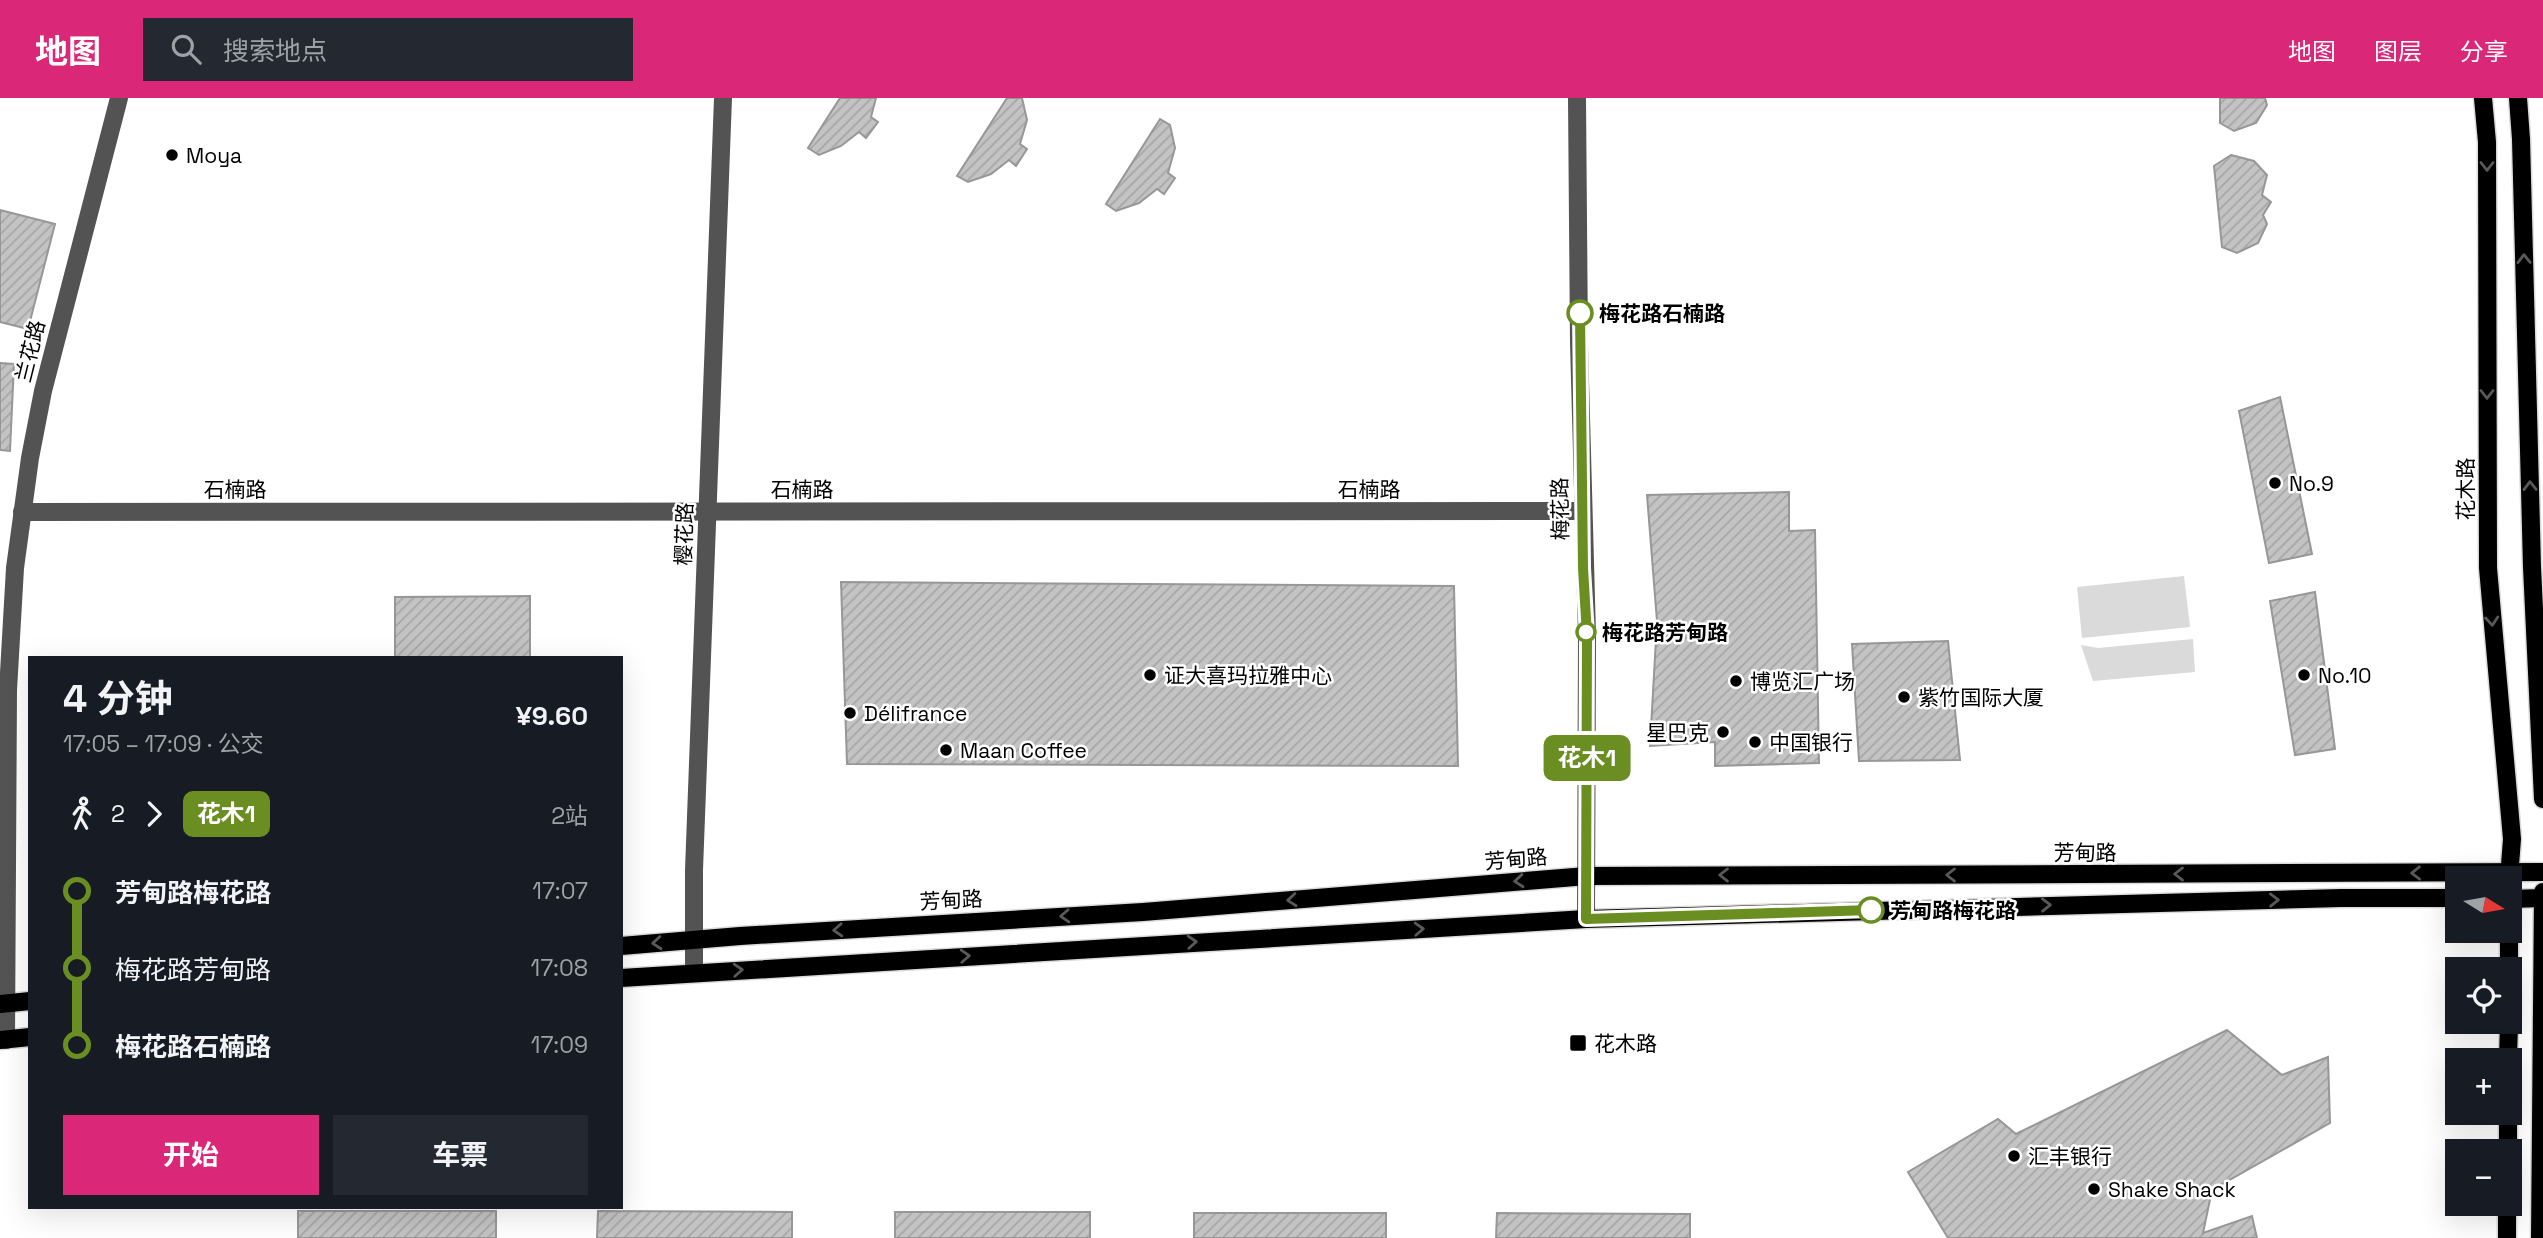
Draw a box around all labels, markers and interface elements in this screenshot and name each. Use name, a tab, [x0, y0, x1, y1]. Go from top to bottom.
search box	[143, 18, 633, 81]
icon: search	[167, 30, 205, 68]
text: 地图	[35, 31, 101, 73]
text: 搜索地点	[223, 34, 327, 68]
text: 地图	[2288, 36, 2336, 67]
text: 图层	[2374, 36, 2422, 67]
text: 分享	[2460, 36, 2508, 67]
place label: Moya	[186, 142, 242, 169]
marker: Moya	[164, 147, 180, 163]
one-way arrow	[2479, 161, 2495, 172]
one-way arrow	[2517, 253, 2532, 264]
marker: 梅花路石楠路	[1567, 300, 1593, 326]
place label: 梅花路石楠路	[1599, 300, 1725, 327]
street label: 兰花路	[9, 317, 51, 385]
one-way arrow	[2479, 389, 2495, 399]
street label: 花木路	[2452, 458, 2479, 521]
place label: No.9	[2289, 470, 2334, 497]
marker: No.9	[2267, 475, 2283, 491]
street label: 石楠路	[204, 476, 267, 503]
street label: 石楠路	[771, 476, 834, 503]
street label: 石楠路	[1338, 476, 1401, 503]
street label: 梅花路	[1546, 477, 1574, 541]
one-way arrow	[2522, 480, 2538, 491]
street label: 樱花路	[669, 502, 699, 566]
one-way arrow	[2484, 616, 2499, 627]
place label: 梅花路芳甸路	[1602, 619, 1728, 646]
marker: 梅花路芳甸路	[1576, 622, 1596, 642]
place label: 证大喜玛拉雅中心	[1164, 662, 1332, 689]
place label: No.10	[2318, 662, 2371, 689]
marker: 证大喜玛拉雅中心	[1142, 667, 1158, 683]
marker: No.10	[2296, 667, 2312, 683]
place label: 博览汇广场	[1750, 668, 1855, 695]
marker: 博览汇广场	[1728, 673, 1744, 689]
text: 4 分钟	[63, 675, 173, 723]
place label: 紫竹国际大厦	[1918, 684, 2044, 711]
marker: 紫竹国际大厦	[1896, 689, 1912, 705]
text: ¥9.60	[516, 699, 588, 733]
place label: Délifrance	[864, 700, 967, 727]
marker: Délifrance	[842, 705, 858, 721]
place label: 星巴克	[1646, 719, 1709, 746]
marker: 星巴克	[1715, 724, 1731, 740]
text: 17:05 – 17:09 · 公交	[63, 729, 264, 759]
place label: 中国银行	[1769, 729, 1853, 756]
marker: 中国银行	[1747, 734, 1763, 750]
line badge: 花木1	[1547, 735, 1627, 781]
place label: Maan Coffee	[960, 737, 1087, 764]
marker: Maan Coffee	[938, 742, 954, 758]
text: 花木1	[1558, 742, 1616, 773]
icon: walk	[63, 795, 101, 833]
icon: forward	[135, 795, 173, 833]
text: 花木1	[197, 798, 256, 829]
text: 2	[111, 799, 125, 829]
text: 2站	[551, 801, 588, 831]
street label: 芳甸路	[2054, 839, 2117, 866]
street label: 芳甸路	[1483, 843, 1549, 875]
one-way arrow	[2410, 865, 2421, 881]
one-way arrow	[2173, 866, 2183, 882]
north arrow	[2445, 866, 2522, 943]
map controls	[2445, 866, 2522, 1216]
one-way arrow	[1718, 867, 1728, 883]
one-way arrow	[1945, 867, 1956, 883]
one-way arrow	[1513, 873, 1524, 888]
text: 芳甸路梅花路	[115, 876, 271, 910]
text: 17:07	[532, 876, 588, 906]
street label: 芳甸路	[919, 885, 983, 915]
one-way arrow	[1286, 892, 1297, 907]
one-way arrow	[2269, 892, 2279, 908]
marker: 芳甸路梅花路	[1858, 897, 1884, 923]
place label: 芳甸路梅花路	[1890, 897, 2016, 924]
one-way arrow	[2041, 898, 2052, 913]
one-way arrow	[1059, 908, 1070, 923]
one-way arrow	[1414, 921, 1425, 936]
one-way arrow	[832, 922, 843, 937]
one-way arrow	[651, 935, 662, 950]
one-way arrow	[1187, 935, 1198, 950]
one-way arrow	[960, 949, 971, 964]
text: 梅花路芳甸路	[115, 953, 271, 987]
text: 17:08	[531, 953, 588, 983]
button: locate	[2445, 957, 2522, 1034]
one-way arrow	[733, 962, 744, 977]
text: 梅花路石楠路	[115, 1030, 271, 1064]
text: 17:09	[531, 1030, 588, 1060]
place label: 花木路	[1594, 1030, 1657, 1057]
marker: 花木路	[1568, 1033, 1588, 1053]
button: +	[2445, 1048, 2522, 1125]
button: 开始	[63, 1115, 319, 1195]
button: 车票	[333, 1115, 588, 1195]
button: −	[2445, 1139, 2522, 1216]
place label: 汇丰银行	[2028, 1143, 2112, 1170]
marker: 汇丰银行	[2006, 1148, 2022, 1164]
place label: Shake Shack	[2108, 1176, 2236, 1203]
marker: Shake Shack	[2086, 1181, 2102, 1197]

